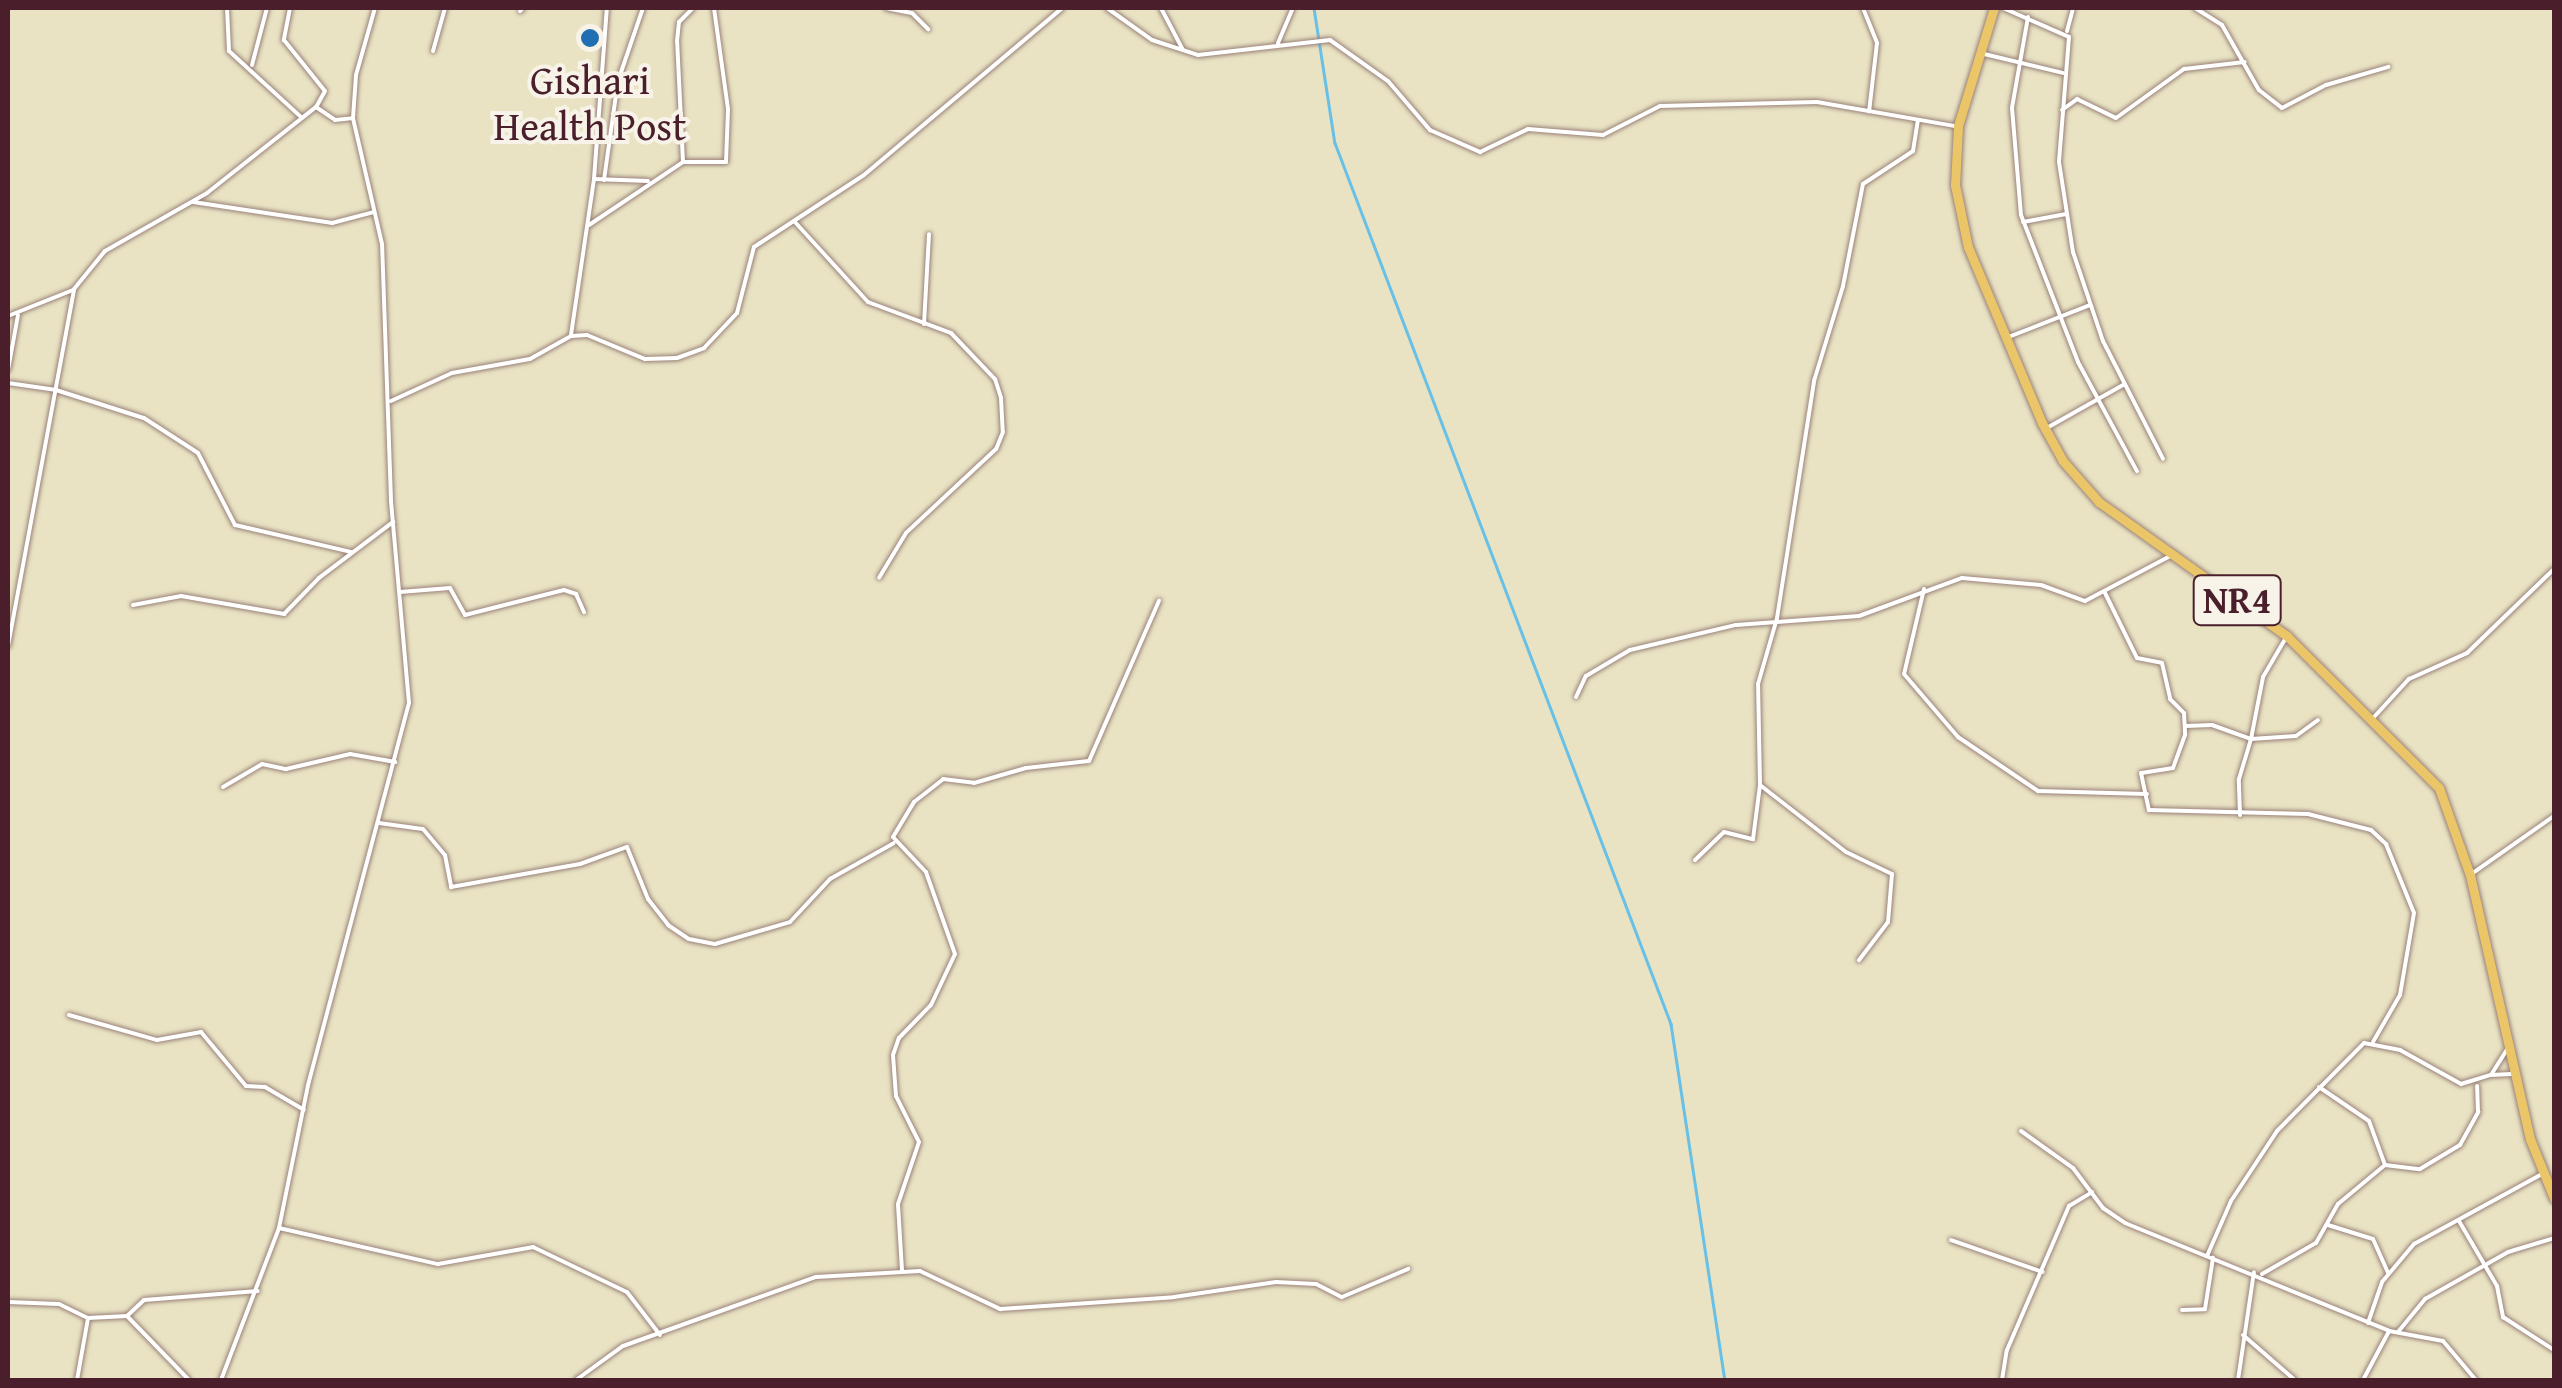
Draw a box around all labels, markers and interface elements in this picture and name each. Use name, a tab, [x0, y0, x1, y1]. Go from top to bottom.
marker: Gishari Health Post	[577, 25, 603, 51]
place label: Gishari Health Post	[494, 56, 686, 150]
road number: NR4	[2192, 567, 2282, 633]

